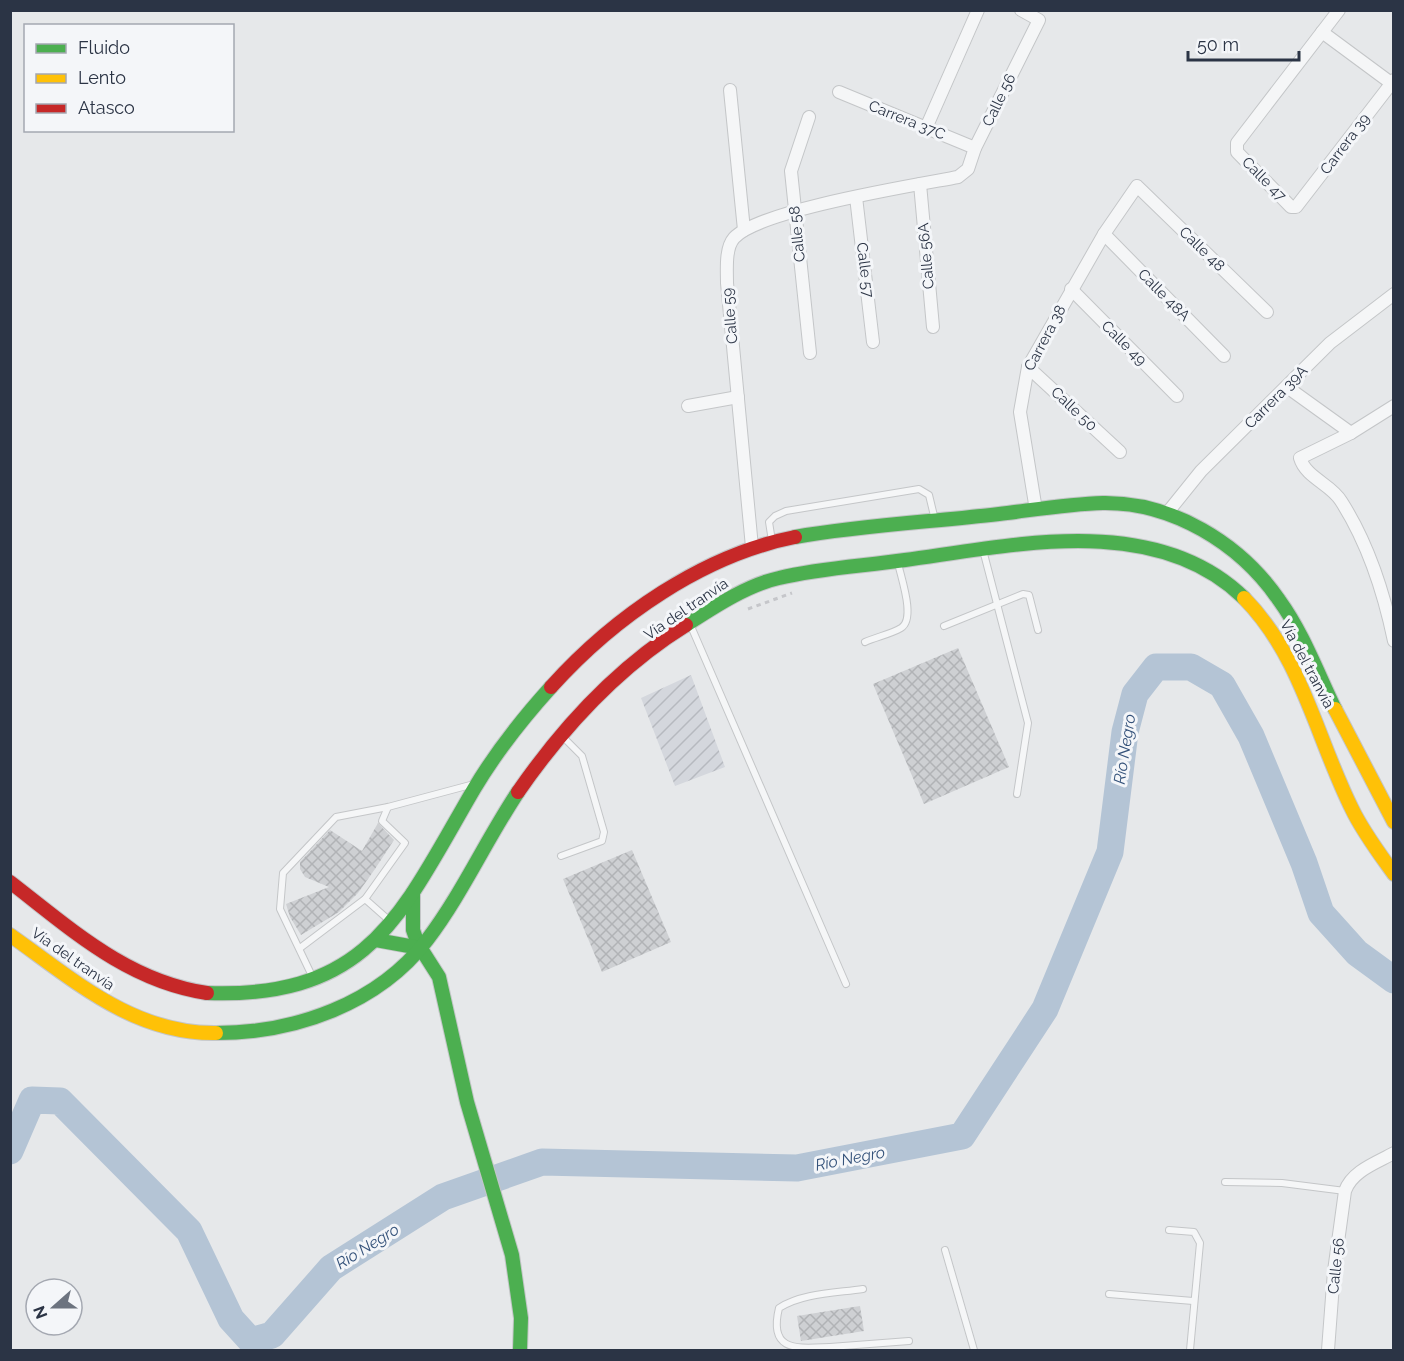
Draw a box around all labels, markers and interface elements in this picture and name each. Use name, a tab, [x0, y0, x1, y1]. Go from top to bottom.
legend	[24, 24, 234, 132]
scale bar	[1188, 24, 1299, 62]
text: 50 m	[1197, 34, 1239, 55]
text: Fluido	[78, 37, 130, 58]
text: Lento	[78, 67, 126, 88]
street label: Calle 56	[979, 71, 1019, 129]
street label: Carrera 37C	[866, 96, 948, 144]
text: Atasco	[78, 97, 135, 118]
street label: Carrera 39	[1316, 110, 1374, 178]
street label: Calle 47	[1238, 153, 1290, 205]
street label: Calle 58	[785, 205, 809, 263]
street label: Calle 56A	[914, 222, 938, 290]
street label: Calle 48	[1175, 223, 1229, 275]
street label: Calle 57	[853, 241, 877, 299]
street label: Calle 48A	[1134, 265, 1194, 325]
street label: Calle 59	[719, 287, 741, 345]
street label: Carrera 38	[1020, 302, 1070, 374]
street label: Calle 49	[1098, 317, 1150, 369]
street label: Carrera 39A	[1241, 362, 1311, 432]
street label: Calle 50	[1047, 383, 1101, 435]
street label: Vía del tranvía	[641, 574, 731, 644]
street label: Vía del tranvía	[1276, 617, 1338, 711]
water label: Río Negro	[1110, 713, 1139, 785]
street label: Vía del tranvía	[28, 924, 118, 994]
water label: Río Negro	[814, 1142, 887, 1175]
water label: Río Negro	[332, 1220, 402, 1273]
street label: Calle 56	[1324, 1237, 1348, 1295]
north arrow	[24, 1277, 84, 1337]
text: N	[29, 1303, 52, 1321]

